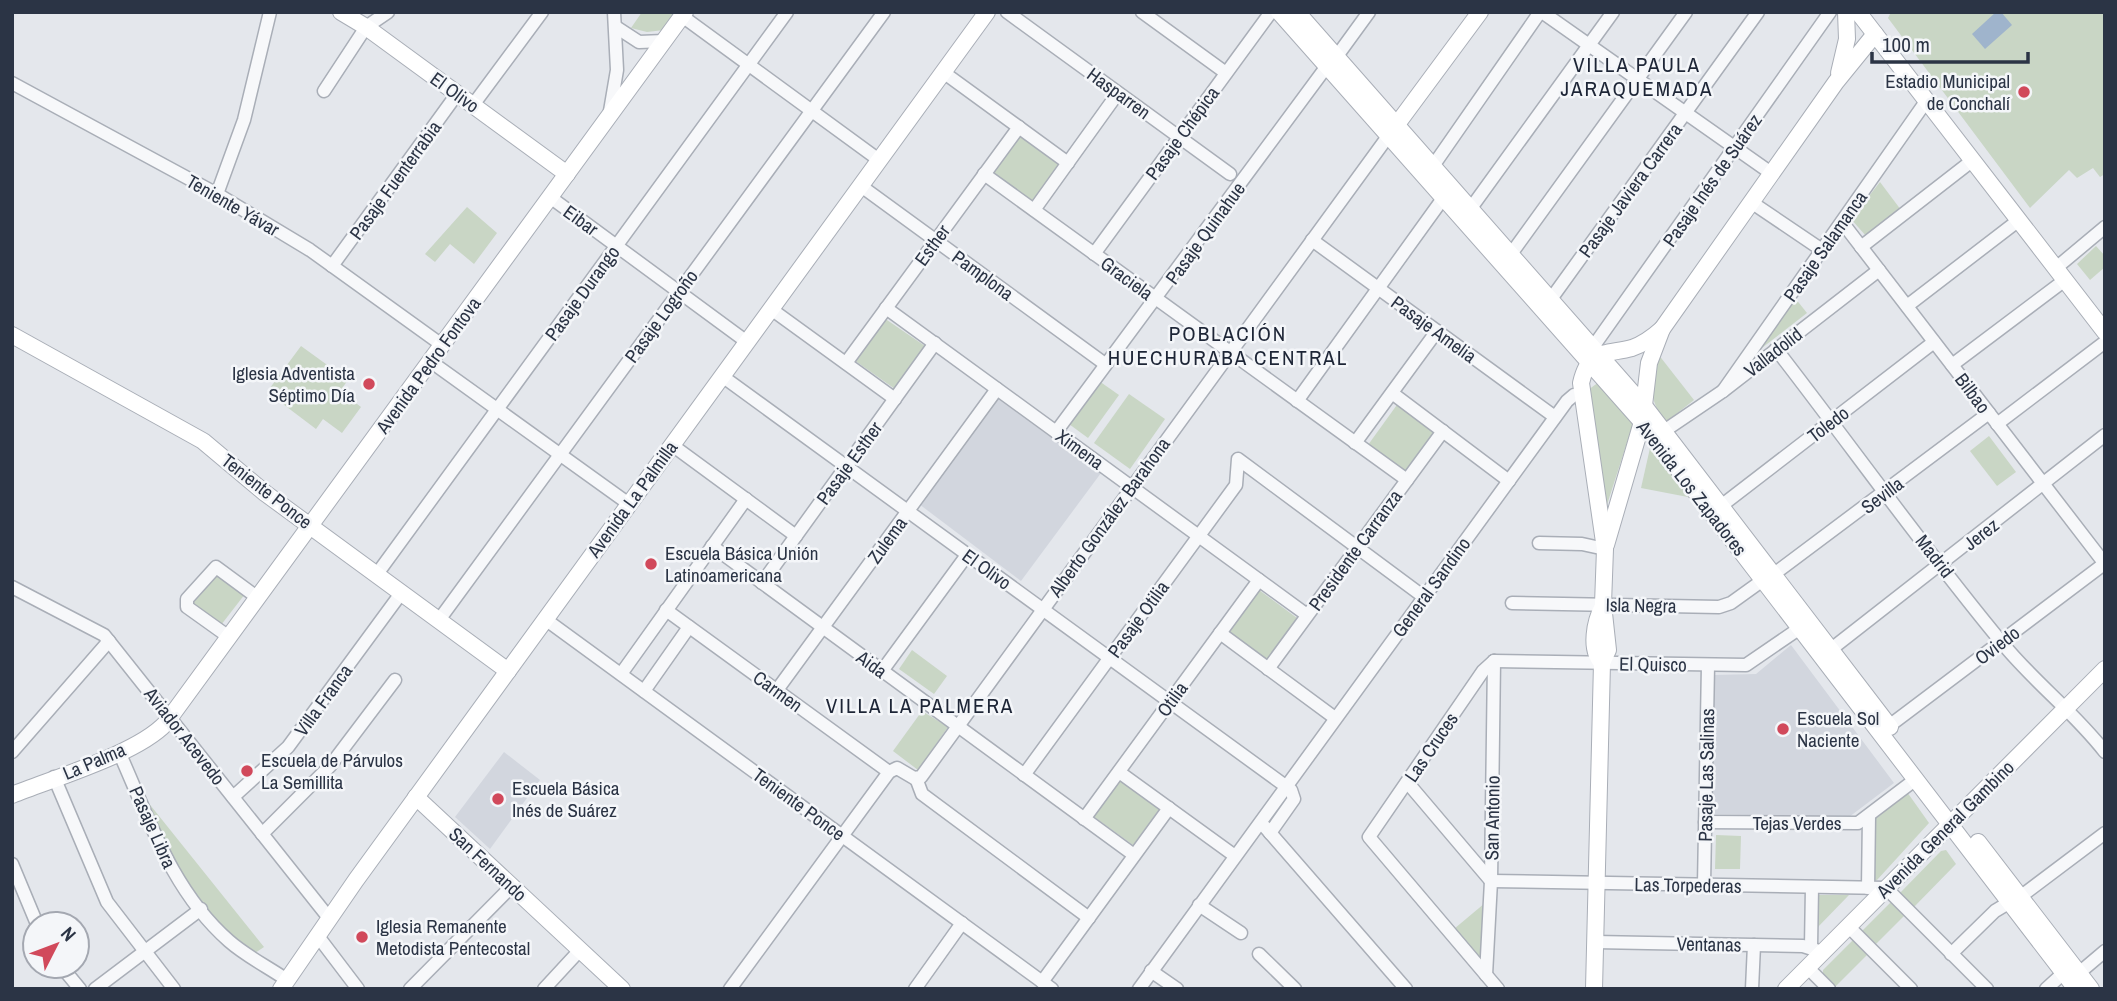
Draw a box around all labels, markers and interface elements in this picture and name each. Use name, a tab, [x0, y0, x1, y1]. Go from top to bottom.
scale bar	[1872, 21, 2028, 65]
text: 100 m	[1882, 30, 1930, 59]
district label: VILLA PAULA JARAQUEMADA	[1560, 50, 1714, 103]
street label: Hasparren	[1082, 61, 1156, 125]
street label: El Olivo	[425, 65, 485, 119]
place label: Estadio Municipal de Conchalí	[1885, 68, 2011, 116]
street label: Pasaje Chépica	[1139, 81, 1225, 185]
marker: Estadio Municipal de Conchalí	[2016, 84, 2032, 100]
street label: Pasaje Inés de Suárez	[1656, 108, 1768, 252]
street label: Pasaje Fuenterrabia	[343, 115, 447, 245]
street label: Pasaje Javiera Carrera	[1572, 117, 1688, 262]
street label: Teniente Yávar	[182, 168, 285, 243]
street label: Pasaje Quinahue	[1159, 177, 1251, 289]
street label: Pasaje Salamanca	[1777, 185, 1873, 307]
street label: Eibar	[558, 199, 604, 242]
street label: Esther	[908, 218, 956, 271]
street label: Pasaje Durango	[539, 240, 625, 346]
street label: Pamplona	[947, 244, 1019, 306]
street label: Graciela	[1096, 250, 1159, 306]
street label: Pasaje Logroño	[618, 264, 704, 368]
street label: Pasaje Amelia	[1386, 289, 1482, 369]
street label: Avenida Pedro Fontova	[369, 291, 487, 439]
district label: POBLACIÓN HUECHURABA CENTRAL	[1108, 319, 1348, 372]
street label: Valladolid	[1738, 321, 1808, 383]
place label: Iglesia Adventista Séptimo Día	[232, 360, 355, 408]
street label: Bilbao	[1949, 368, 1997, 418]
marker: Iglesia Adventista Séptimo Día	[361, 376, 377, 392]
street label: Toledo	[1802, 400, 1854, 448]
street label: Avenida Los Zapadores	[1630, 414, 1753, 561]
street label: Pasaje Esther	[810, 415, 888, 510]
street label: Ximena	[1051, 423, 1110, 475]
street label: Alberto González Barahona	[1042, 432, 1176, 603]
street label: Avenida La Palmilla	[580, 435, 683, 563]
street label: Teniente Ponce	[216, 447, 318, 535]
street label: Sevilla	[1856, 470, 1909, 519]
street label: Presidente Carranza	[1302, 484, 1408, 616]
street label: Zulema	[861, 511, 913, 569]
street label: Jerez	[1958, 512, 2004, 556]
street label: Madrid	[1910, 529, 1960, 583]
street label: General Sandino	[1386, 532, 1476, 642]
place label: Escuela Básica Unión Latinoamericana	[665, 540, 818, 588]
street label: El Olivo	[957, 542, 1017, 596]
marker: Escuela Básica Unión Latinoamericana	[643, 556, 659, 572]
street label: Pasaje Otilia	[1101, 575, 1175, 663]
street label: Isla Negra	[1605, 591, 1677, 619]
street label: Oviedo	[1969, 619, 2025, 671]
street label: Aida	[851, 643, 893, 684]
street label: El Quisco	[1619, 650, 1687, 678]
street label: Villa Franca	[288, 659, 358, 741]
street label: Carmen	[748, 664, 808, 718]
street label: Otilia	[1151, 676, 1194, 722]
street label: Aviador Acevedo	[138, 681, 231, 790]
district label: VILLA LA PALMERA	[826, 691, 1014, 720]
place label: Escuela Sol Naciente	[1797, 705, 1879, 753]
street label: Las Cruces	[1398, 707, 1464, 787]
street label: Pasaje Las Salinas	[1692, 708, 1720, 842]
marker: Escuela Sol Naciente	[1775, 721, 1791, 737]
street label: La Palma	[59, 736, 130, 786]
place label: Escuela de Párvulos La Semillita	[261, 747, 403, 795]
street label: Avenida General Gambino	[1870, 754, 2020, 904]
street label: Teniente Ponce	[748, 762, 850, 846]
marker: Escuela de Párvulos La Semillita	[239, 763, 255, 779]
place label: Escuela Básica Inés de Suárez	[512, 775, 620, 823]
street label: San Antonio	[1478, 775, 1506, 861]
street label: Pasaje Libra	[123, 782, 183, 873]
marker: Escuela Básica Inés de Suárez	[490, 791, 506, 807]
street label: Tejas Verdes	[1752, 810, 1842, 836]
street label: San Fernando	[443, 821, 533, 907]
street label: Las Torpederas	[1634, 871, 1742, 899]
north arrow	[21, 910, 91, 980]
place label: Iglesia Remanente Metodista Pentecostal	[376, 913, 530, 961]
text: N	[55, 921, 82, 947]
marker: Iglesia Remanente Metodista Pentecostal	[354, 929, 370, 945]
street label: Ventanas	[1676, 930, 1742, 958]

